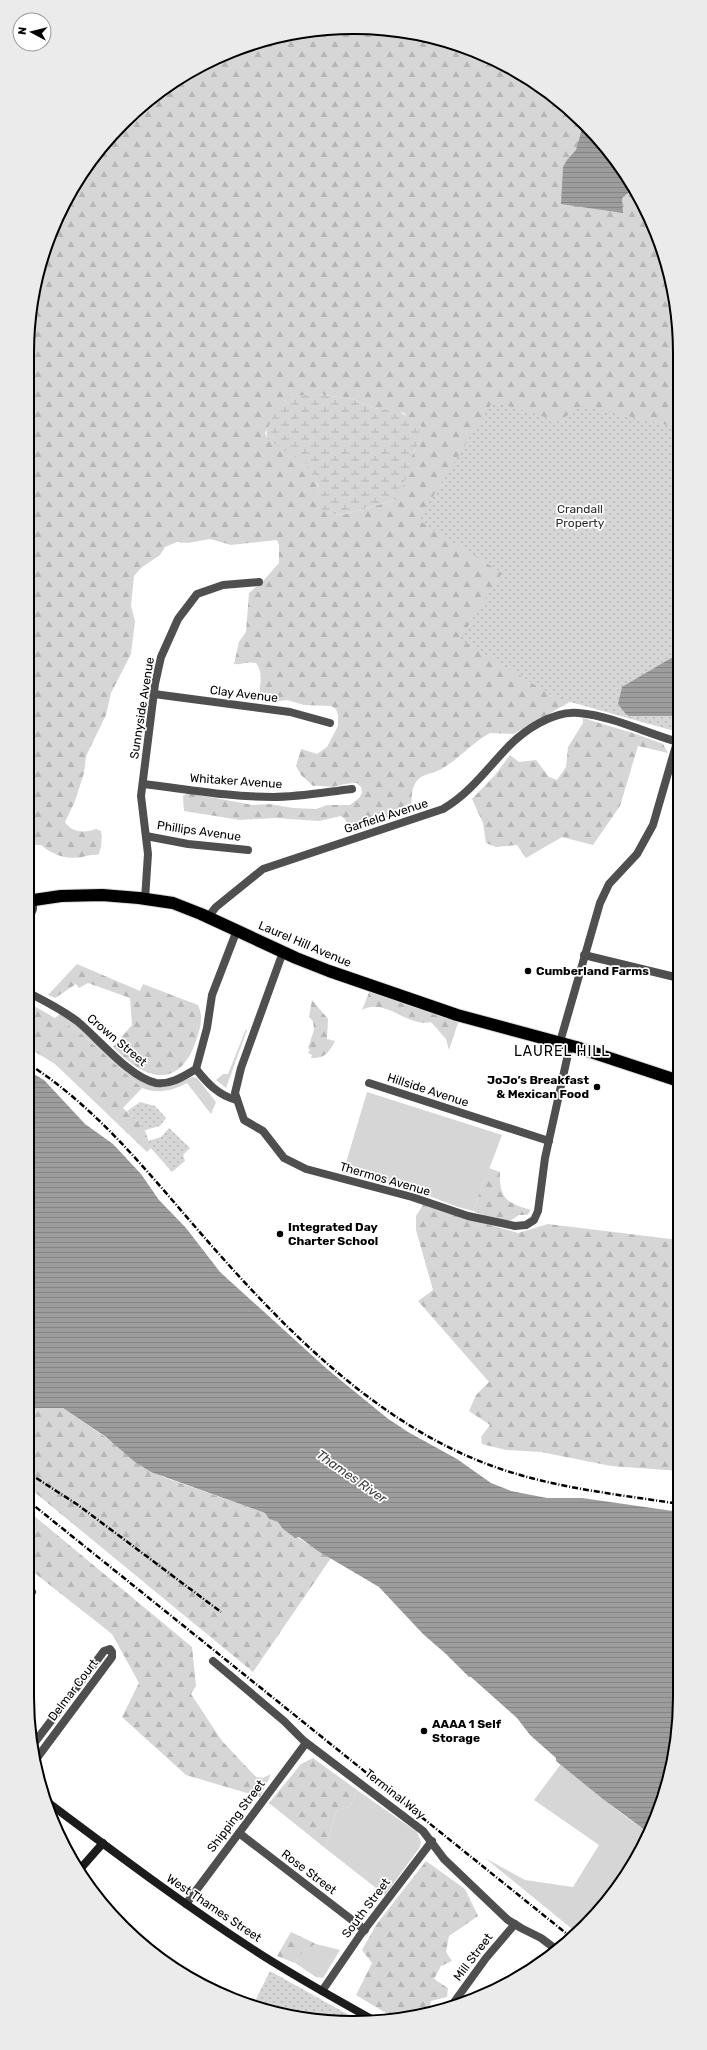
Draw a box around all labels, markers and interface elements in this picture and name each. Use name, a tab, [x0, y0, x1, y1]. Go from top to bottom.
north arrow	[12, 12, 52, 52]
text: N	[16, 26, 30, 36]
park label: Crandall Property	[556, 502, 605, 530]
street label: Sunnyside Avenue	[127, 656, 157, 760]
street label: Clay Avenue	[209, 683, 279, 705]
street label: Whitaker Avenue	[189, 771, 283, 791]
street label: Garfield Avenue	[342, 796, 430, 836]
street label: Phillips Avenue	[156, 818, 242, 844]
street label: Laurel Hill Avenue	[256, 918, 354, 970]
place label: Cumberland Farms	[536, 964, 649, 978]
marker: Cumberland Farms	[523, 966, 533, 976]
street label: Crown Street	[84, 1011, 150, 1069]
district label: LAUREL HILL	[514, 1043, 610, 1060]
street label: Hillside Avenue	[385, 1070, 471, 1110]
place label: JoJo’s Breakfast & Mexican Food	[487, 1073, 589, 1101]
marker: JoJo’s Breakfast & Mexican Food	[592, 1082, 602, 1092]
street label: Thermos Avenue	[338, 1159, 432, 1199]
place label: Integrated Day Charter School	[288, 1220, 378, 1248]
marker: Integrated Day Charter School	[275, 1229, 285, 1239]
water label: Thames River	[314, 1447, 391, 1507]
street label: Delmar Court	[45, 1656, 101, 1724]
place label: AAAA 1 Self Storage	[432, 1717, 502, 1745]
marker: AAAA 1 Self Storage	[419, 1726, 429, 1736]
street label: Terminal Way	[362, 1766, 428, 1822]
street label: Shipping Street	[204, 1777, 268, 1855]
street label: Rose Street	[279, 1847, 339, 1897]
street label: West Thames Street	[164, 1871, 264, 1945]
street label: South Street	[339, 1875, 393, 1941]
street label: Mill Street	[451, 1930, 496, 1984]

